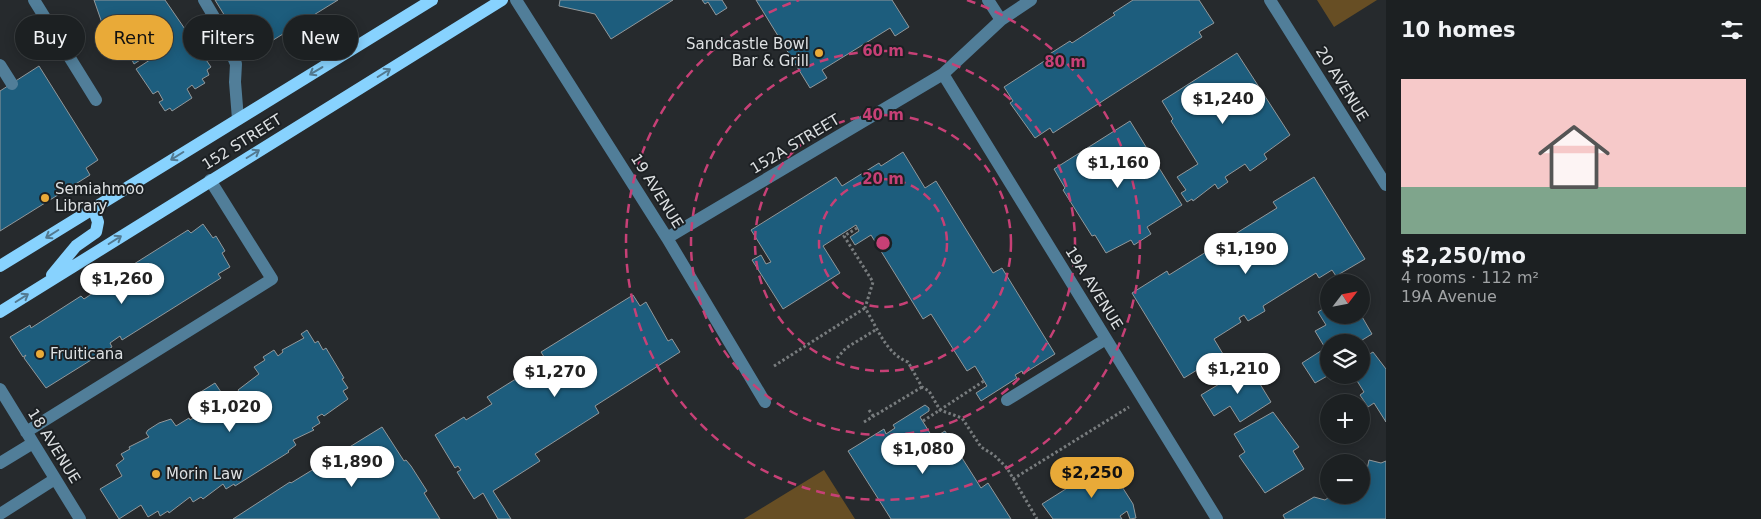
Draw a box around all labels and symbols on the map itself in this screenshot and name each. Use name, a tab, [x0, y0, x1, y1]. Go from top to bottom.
place label: Sandcastle Bowl Bar & Grill	[686, 35, 809, 70]
text: 60 m	[862, 42, 904, 60]
street label: 20 AVENUE	[1312, 43, 1372, 125]
marker: Sandcastle Bowl Bar & Grill	[813, 47, 825, 59]
text: 80 m	[1044, 53, 1086, 71]
one-way arrow	[309, 67, 323, 77]
one-way arrow	[377, 68, 391, 78]
pin: $1,240	[1182, 82, 1264, 125]
text: 40 m	[862, 106, 904, 124]
street label: 152 STREET	[199, 110, 286, 174]
street label: 152A STREET	[747, 110, 844, 178]
pin: $1,160	[1077, 146, 1159, 189]
one-way arrow	[246, 149, 260, 160]
street label: 19 AVENUE	[627, 150, 687, 232]
one-way arrow	[171, 152, 185, 162]
text: 20 m	[862, 170, 904, 188]
place label: Semiahmoo Library	[55, 180, 144, 215]
marker: Semiahmoo Library	[39, 192, 51, 204]
one-way arrow	[45, 229, 59, 239]
pin: $1,190	[1205, 232, 1287, 275]
centre of rings	[874, 234, 892, 252]
one-way arrow	[108, 235, 122, 245]
street label: 19A AVENUE	[1061, 243, 1127, 333]
pin: $1,260	[81, 262, 163, 305]
north arrow	[1320, 274, 1370, 324]
one-way arrow	[15, 293, 29, 304]
place label: Fruiticana	[50, 345, 124, 363]
marker: Fruiticana	[34, 348, 46, 360]
pin: $1,210	[1197, 352, 1279, 395]
pin: $1,270	[514, 356, 596, 398]
pin: $1,020	[189, 390, 271, 433]
street label: 18 AVENUE	[24, 405, 84, 487]
pin: $1,080	[882, 432, 964, 475]
pin: $1,890	[311, 446, 393, 488]
pin: $2,250	[1051, 456, 1133, 499]
place label: Morin Law	[166, 465, 243, 483]
marker: Morin Law	[150, 468, 162, 480]

